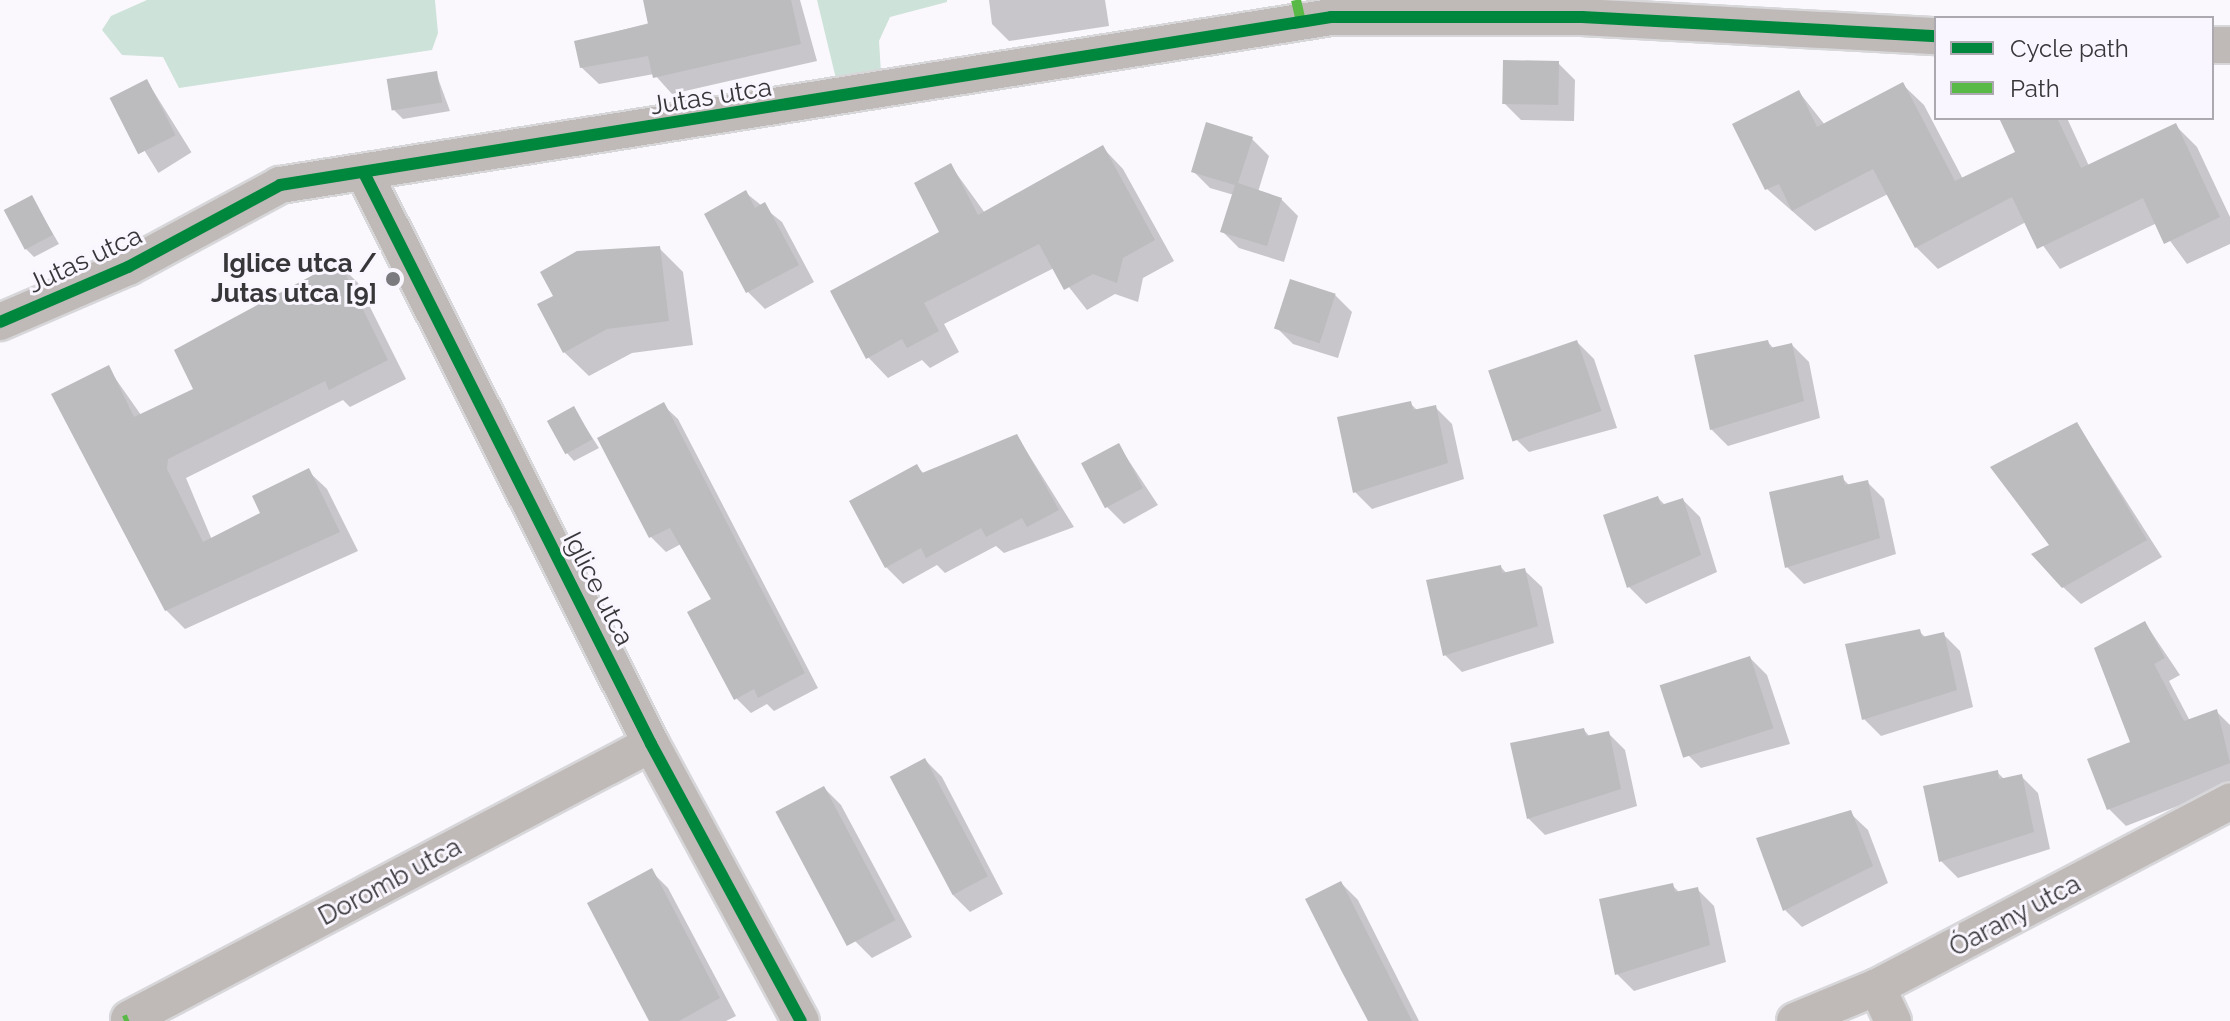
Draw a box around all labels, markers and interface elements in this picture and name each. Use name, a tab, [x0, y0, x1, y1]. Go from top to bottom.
legend	[1934, 16, 2214, 120]
text: Cycle path	[2010, 34, 2129, 63]
street label: Jutas utca	[648, 72, 774, 122]
text: Path	[2010, 74, 2060, 103]
street label: Jutas utca	[23, 220, 147, 300]
place label: Iglice utca / Jutas utca [9]	[211, 248, 377, 310]
marker: Iglice utca / Jutas utca [9]	[384, 270, 402, 288]
street label: Iglice utca	[556, 527, 640, 651]
street label: Doromb utca	[313, 831, 467, 933]
street label: Óarany utca	[1944, 868, 2086, 964]

